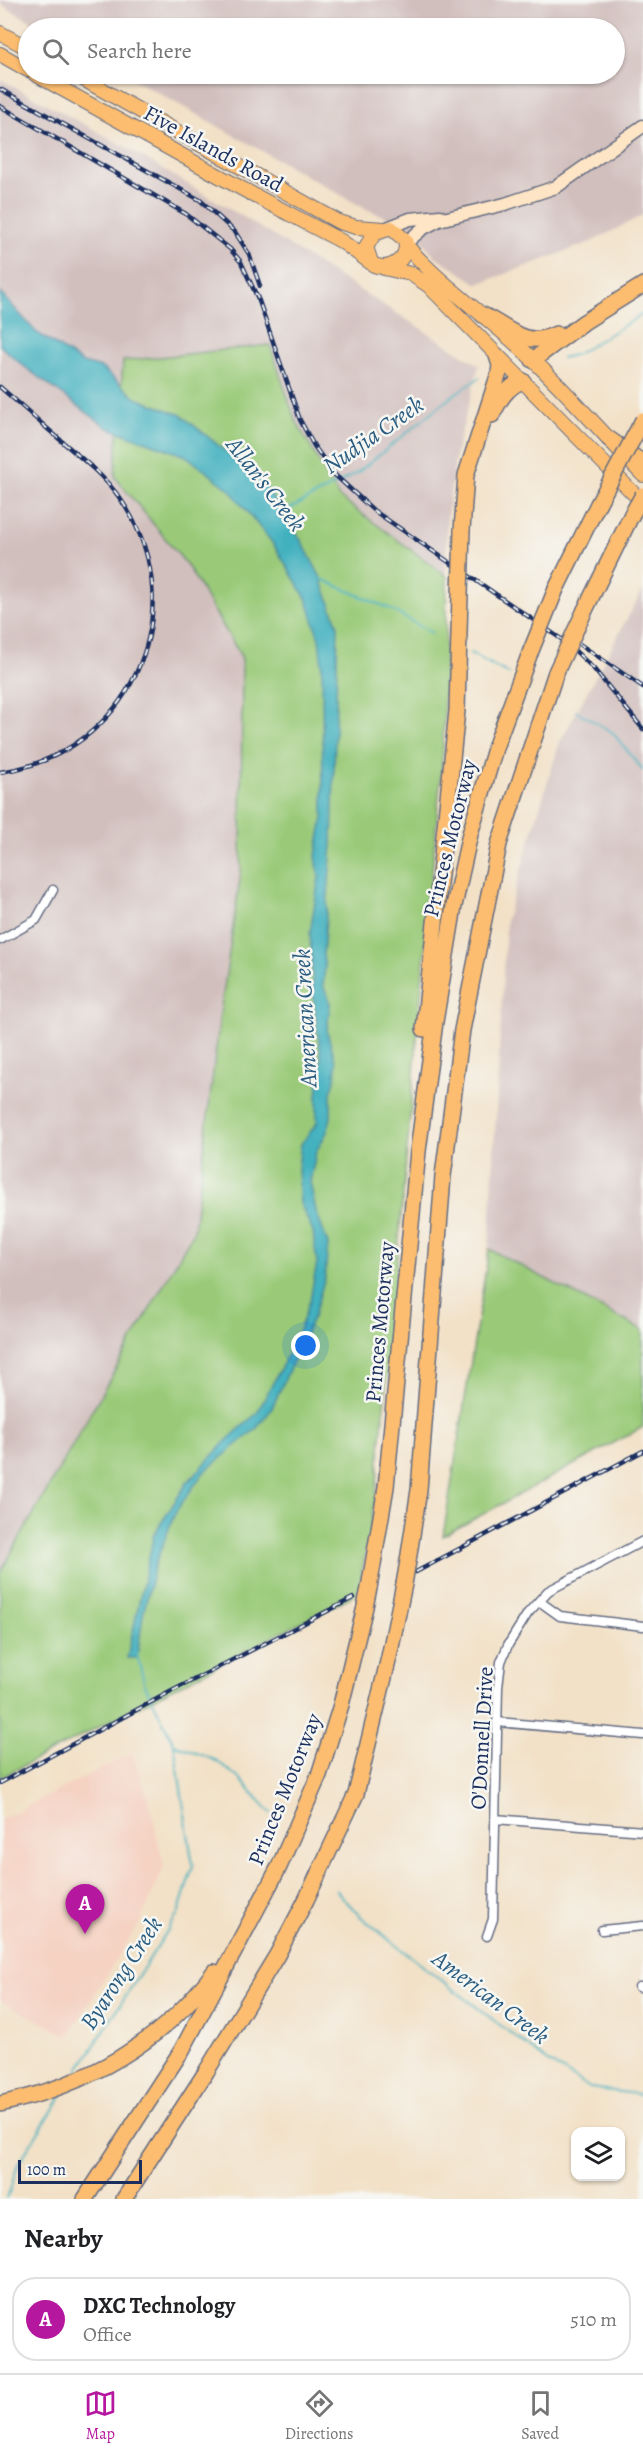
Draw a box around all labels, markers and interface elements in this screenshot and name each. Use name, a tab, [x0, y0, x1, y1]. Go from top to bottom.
search box	[18, 18, 625, 84]
icon: search	[39, 35, 72, 68]
text: Search here	[87, 36, 192, 66]
street label: Five Islands Road	[138, 98, 289, 200]
water label: Nudjia Creek	[316, 388, 430, 481]
water label: Allan's Creek	[218, 428, 313, 538]
street label: Princes Motorway	[416, 756, 484, 920]
water label: American Creek	[285, 948, 325, 1090]
street label: Princes Motorway	[358, 1240, 402, 1404]
your location	[291, 1331, 320, 1360]
street label: O'Donnell Drive	[463, 1666, 501, 1810]
street label: Princes Motorway	[241, 1709, 329, 1870]
pin: A	[66, 1884, 104, 1934]
water label: Byarong Creek	[72, 1910, 170, 2036]
water label: American Creek	[424, 1941, 556, 2052]
map controls	[571, 2127, 625, 2181]
button: layers	[571, 2127, 625, 2181]
scale bar	[18, 2157, 142, 2184]
text: 100 m	[27, 2159, 66, 2181]
text: Nearby	[24, 2221, 103, 2256]
text: DXC Technology	[83, 2291, 235, 2321]
text: A	[39, 2306, 52, 2333]
text: 510 m	[570, 2306, 617, 2333]
text: Office	[83, 2321, 132, 2348]
tab: Map	[84, 2387, 117, 2445]
tab: Directions	[285, 2387, 353, 2445]
tab: Saved	[521, 2387, 559, 2445]

